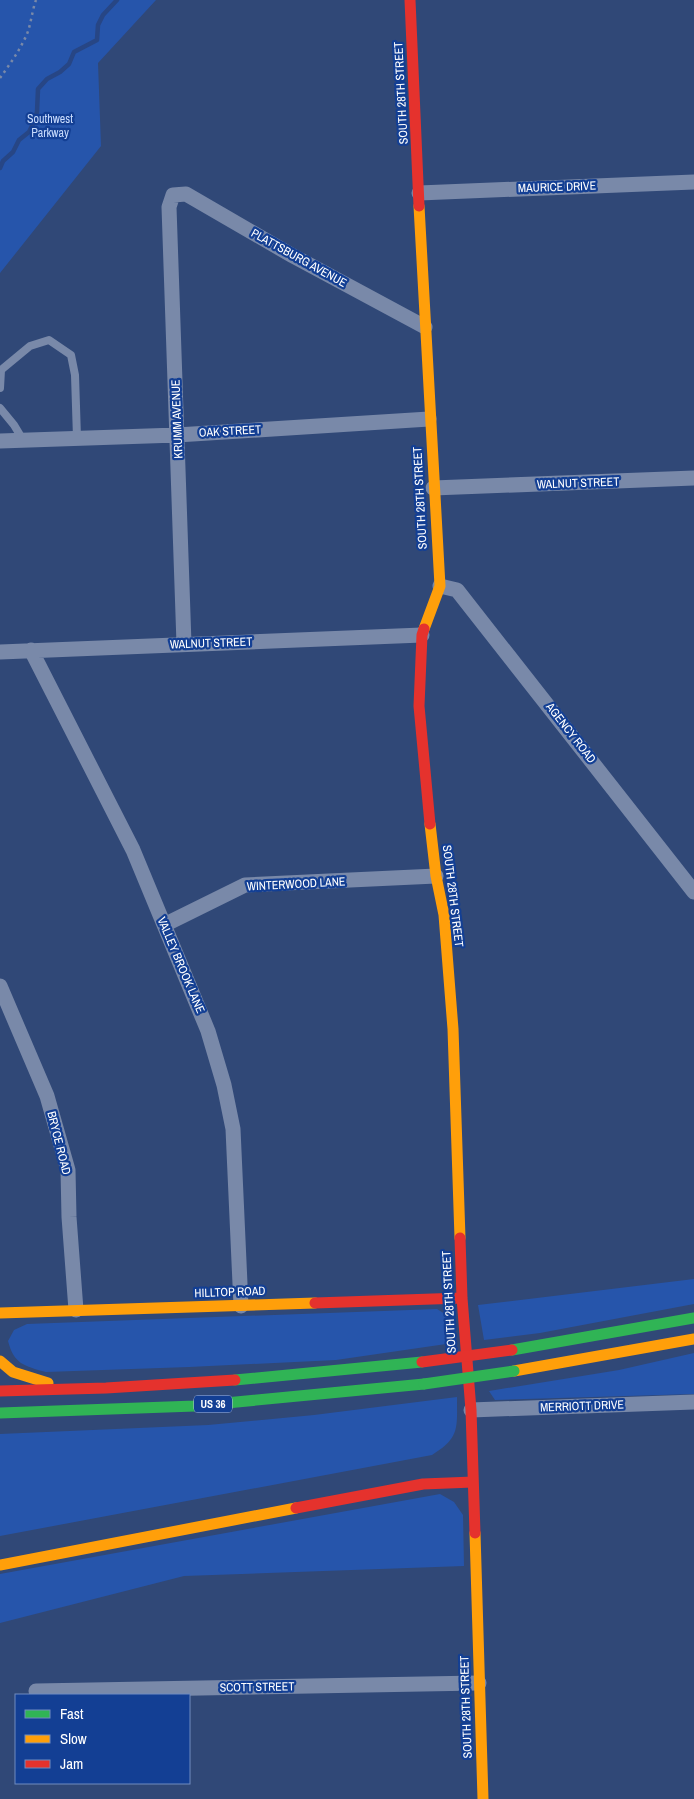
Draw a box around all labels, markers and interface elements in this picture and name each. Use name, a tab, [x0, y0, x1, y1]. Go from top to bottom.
street label: SOUTH 28TH STREET	[390, 41, 412, 145]
park label: Southwest Parkway	[27, 111, 73, 141]
street label: MAURICE DRIVE	[518, 178, 596, 196]
street label: PLATTSBURG AVENUE	[248, 225, 350, 291]
street label: KRUMM AVENUE	[168, 379, 186, 459]
street label: OAK STREET	[198, 421, 262, 441]
street label: SOUTH 28TH STREET	[409, 446, 431, 550]
street label: WALNUT STREET	[536, 474, 620, 492]
street label: WALNUT STREET	[169, 634, 253, 652]
street label: AGENCY ROAD	[542, 699, 600, 767]
street label: SOUTH 28TH STREET	[439, 844, 467, 948]
street label: WINTERWOOD LANE	[246, 873, 346, 895]
street label: VALLEY BROOK LANE	[154, 914, 208, 1016]
street label: BRYCE ROAD	[43, 1110, 75, 1176]
street label: SOUTH 28TH STREET	[438, 1250, 460, 1354]
street label: HILLTOP ROAD	[194, 1283, 266, 1301]
road number: US 36	[194, 1396, 232, 1412]
street label: MERRIOTT DRIVE	[540, 1397, 624, 1415]
street label: SOUTH 28TH STREET	[456, 1655, 476, 1759]
street label: SCOTT STREET	[219, 1678, 295, 1696]
legend	[15, 1694, 190, 1784]
text: Fast	[60, 1703, 84, 1724]
text: Slow	[60, 1728, 87, 1749]
text: Jam	[60, 1753, 83, 1774]

